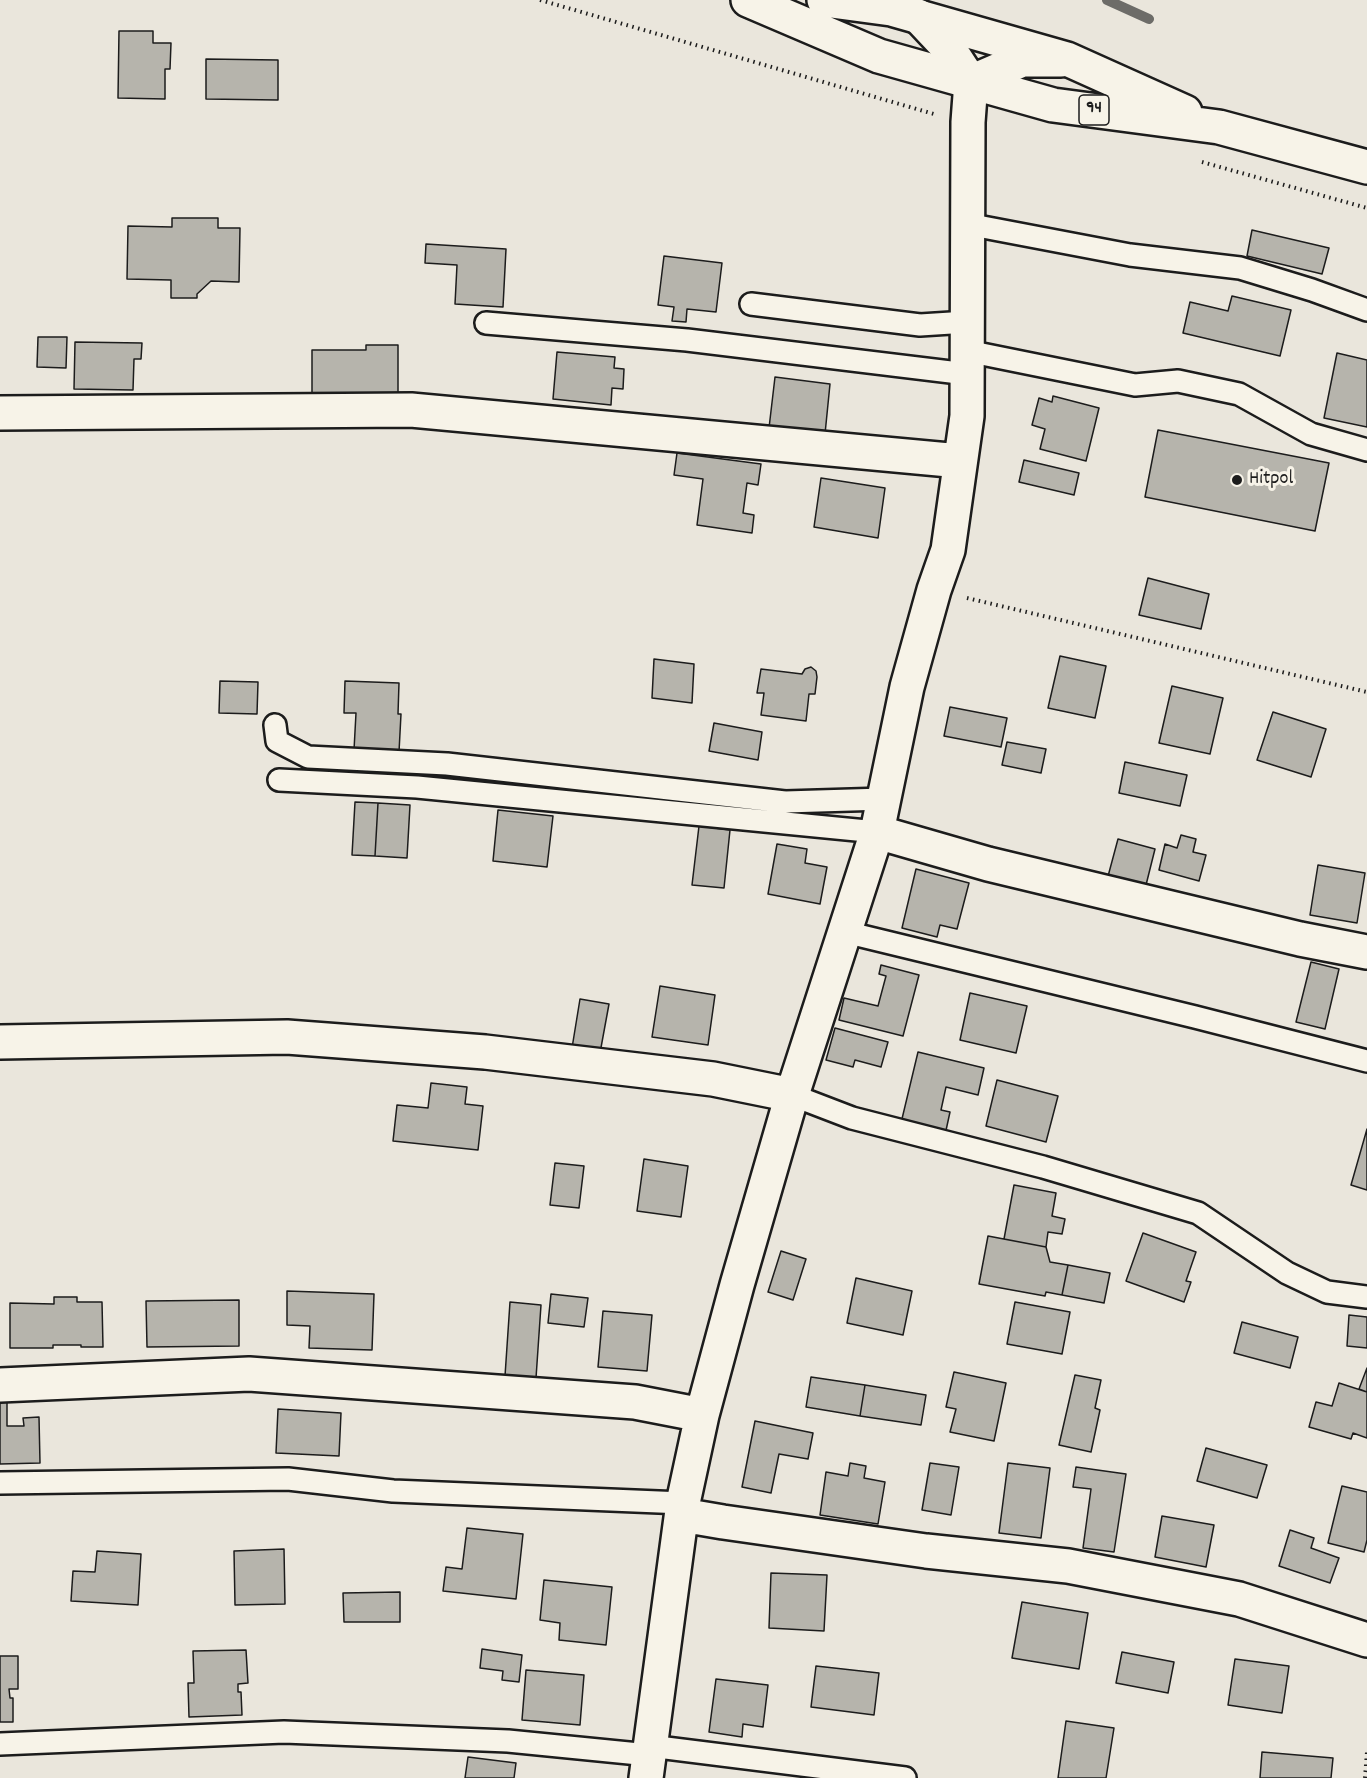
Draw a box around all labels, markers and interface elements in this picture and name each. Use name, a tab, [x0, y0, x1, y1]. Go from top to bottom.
road number: 94	[1079, 95, 1109, 125]
place label: Hitpol	[1249, 468, 1293, 492]
marker: Hitpol	[1230, 473, 1244, 487]

